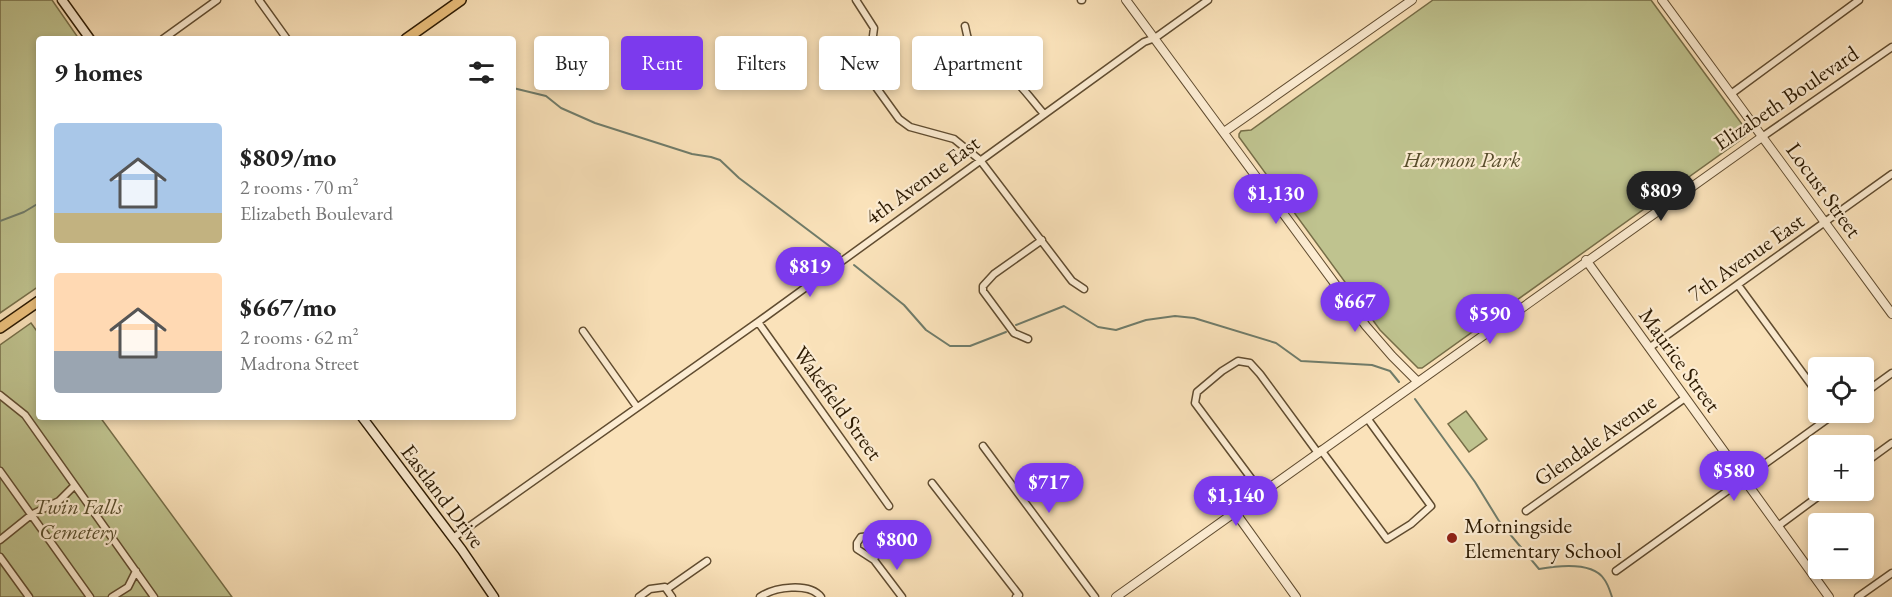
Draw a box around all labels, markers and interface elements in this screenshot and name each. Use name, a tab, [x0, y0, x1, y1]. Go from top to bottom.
chip: Buy	[534, 36, 609, 90]
chip: Rent	[621, 36, 703, 90]
chip: Filters	[715, 36, 807, 90]
chip: New	[819, 36, 900, 90]
chip: Apartment	[912, 36, 1043, 90]
street label: Elizabeth Boulevard	[1708, 38, 1865, 157]
text: 9 homes	[54, 55, 143, 89]
icon: filters	[465, 56, 498, 89]
street label: 4th Avenue East	[859, 128, 985, 232]
street label: Locust Street	[1780, 137, 1868, 244]
text: $809/mo	[240, 140, 336, 174]
park label: Harmon Park	[1402, 145, 1521, 174]
icon: home	[102, 147, 174, 219]
pin: $809	[1625, 171, 1697, 222]
text: 2 rooms · 70 m²	[240, 174, 359, 200]
pin: $1,130	[1227, 174, 1325, 225]
text: $809	[1641, 177, 1681, 203]
text: $1,130	[1248, 180, 1304, 206]
text: Elizabeth Boulevard	[240, 200, 393, 226]
street label: 7th Avenue East	[1682, 206, 1810, 308]
pin: $819	[774, 247, 846, 298]
text: $819	[790, 253, 830, 279]
pin: $667	[1319, 282, 1391, 333]
text: $667	[1335, 288, 1375, 314]
text: $667/mo	[240, 290, 336, 324]
pin: $590	[1454, 294, 1526, 345]
icon: home	[102, 297, 174, 369]
text: $590	[1470, 300, 1510, 326]
street label: Maurice Street	[1632, 302, 1728, 418]
text: 2 rooms · 62 m²	[240, 324, 359, 350]
street label: Wakefield Street	[787, 340, 889, 466]
text: Madrona Street	[240, 350, 359, 376]
map controls	[1808, 357, 1874, 579]
button: locate	[1808, 357, 1874, 423]
street label: Glendale Avenue	[1528, 387, 1662, 493]
button: +	[1808, 435, 1874, 501]
street label: Eastland Drive	[394, 438, 492, 554]
pin: $580	[1698, 451, 1770, 502]
text: $580	[1714, 457, 1754, 483]
pin: $717	[1013, 463, 1085, 514]
text: $717	[1029, 469, 1069, 495]
pin: $1,140	[1187, 476, 1285, 527]
text: $1,140	[1208, 482, 1264, 508]
park label: Twin Falls Cemetery	[34, 492, 123, 546]
place label: Morningside Elementary School	[1464, 511, 1622, 565]
button: −	[1808, 513, 1874, 579]
pin: $800	[861, 520, 933, 571]
text: $800	[877, 526, 917, 552]
marker: Morningside Elementary School	[1445, 531, 1459, 545]

